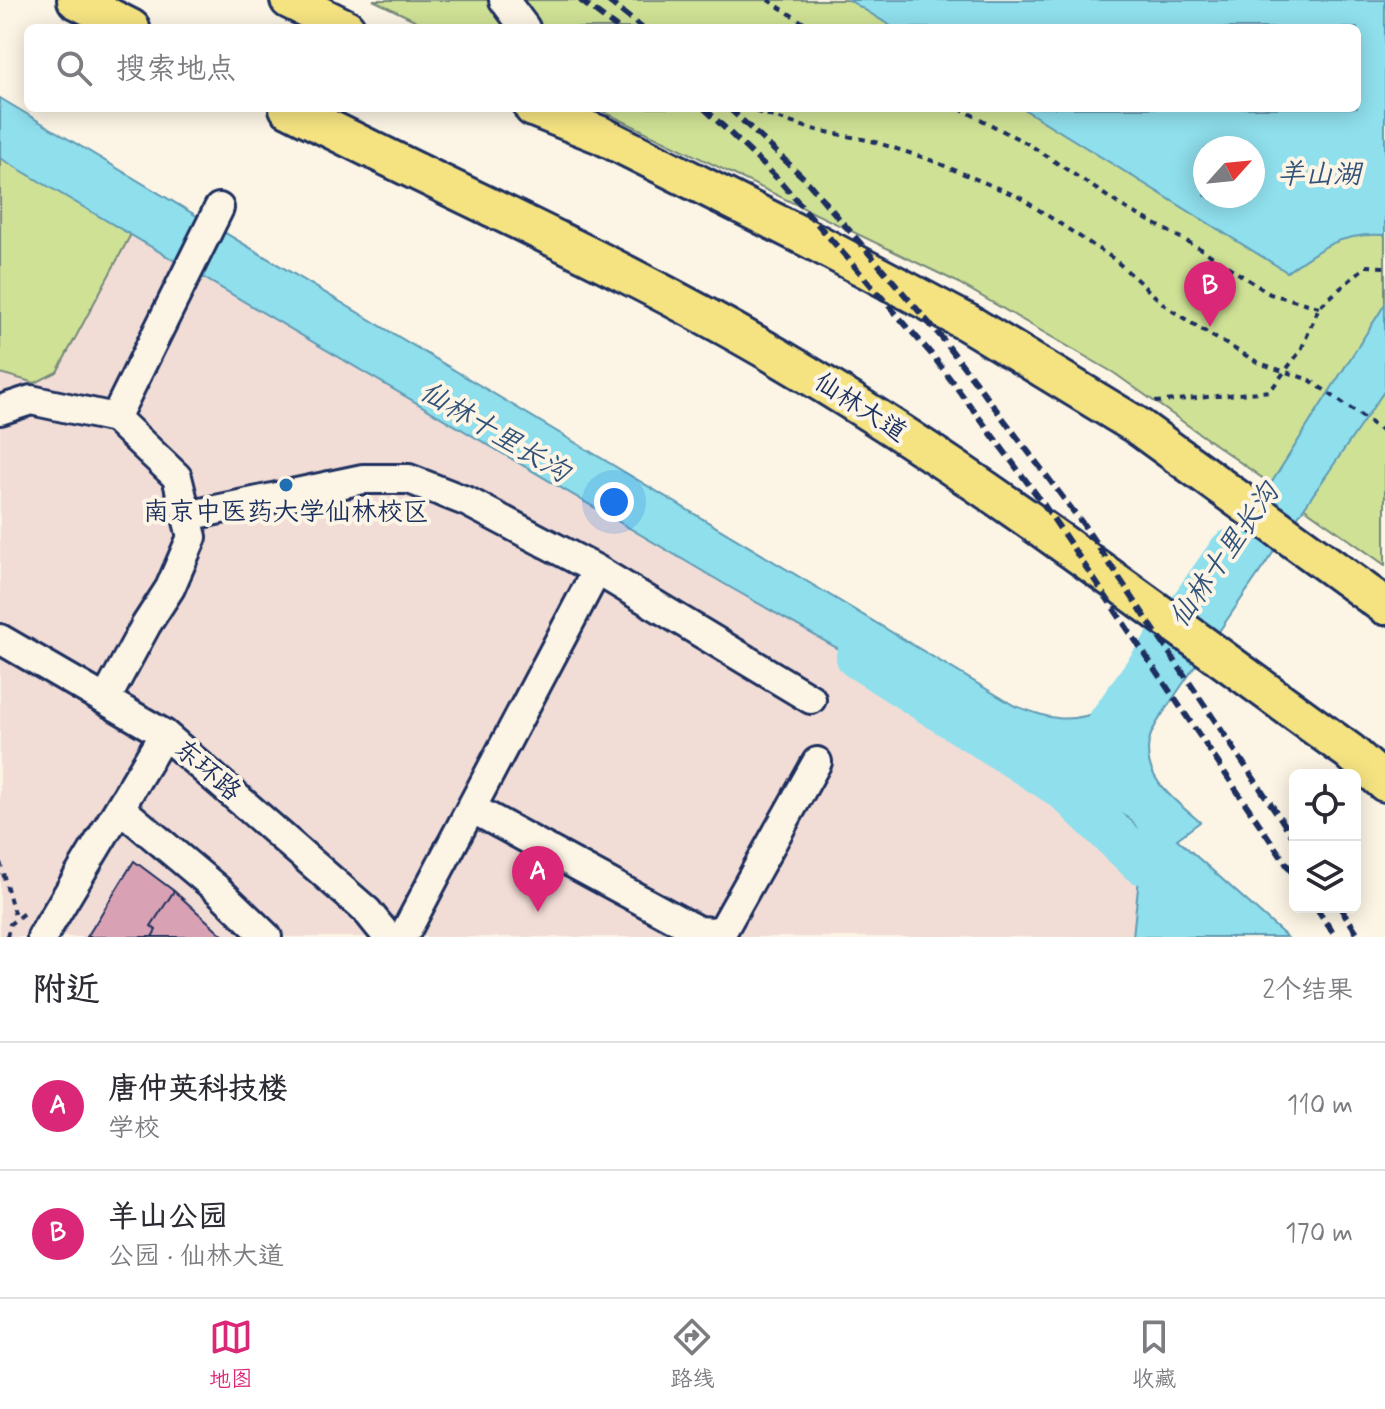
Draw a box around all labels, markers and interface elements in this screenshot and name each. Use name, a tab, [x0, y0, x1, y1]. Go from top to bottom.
search box	[24, 24, 1361, 112]
icon: search	[52, 46, 96, 90]
text: 搜索地点	[116, 50, 236, 89]
north arrow	[1193, 136, 1265, 208]
water label: 羊山湖	[1277, 157, 1364, 194]
pin: B	[1184, 261, 1236, 327]
street label: 仙林大道	[807, 365, 913, 451]
water label: 仙林十里长沟	[412, 374, 577, 493]
water label: 仙林十里长沟	[1162, 475, 1289, 635]
marker: 南京中医药大学仙林校区	[277, 476, 295, 494]
your location	[594, 482, 634, 522]
place label: 南京中医药大学仙林校区	[143, 496, 429, 530]
street label: 东环路	[166, 733, 248, 809]
map controls	[1289, 769, 1361, 913]
button: locate	[1289, 769, 1361, 841]
button: layers	[1289, 841, 1361, 913]
pin: A	[512, 846, 564, 912]
text: 附近	[32, 968, 100, 1013]
text: 2个结果	[1262, 974, 1353, 1008]
text: 唐仲英科技楼	[108, 1070, 288, 1109]
text: A	[49, 1089, 67, 1123]
text: 110 m	[1287, 1089, 1353, 1123]
text: 学校	[108, 1112, 160, 1146]
text: 羊山公园	[108, 1198, 228, 1237]
text: B	[50, 1217, 66, 1251]
text: 170 m	[1285, 1217, 1353, 1251]
text: 公园 · 仙林大道	[108, 1240, 284, 1274]
tab: 地图	[209, 1315, 253, 1394]
tab: 路线	[670, 1315, 714, 1394]
tab: 收藏	[1132, 1315, 1176, 1394]

